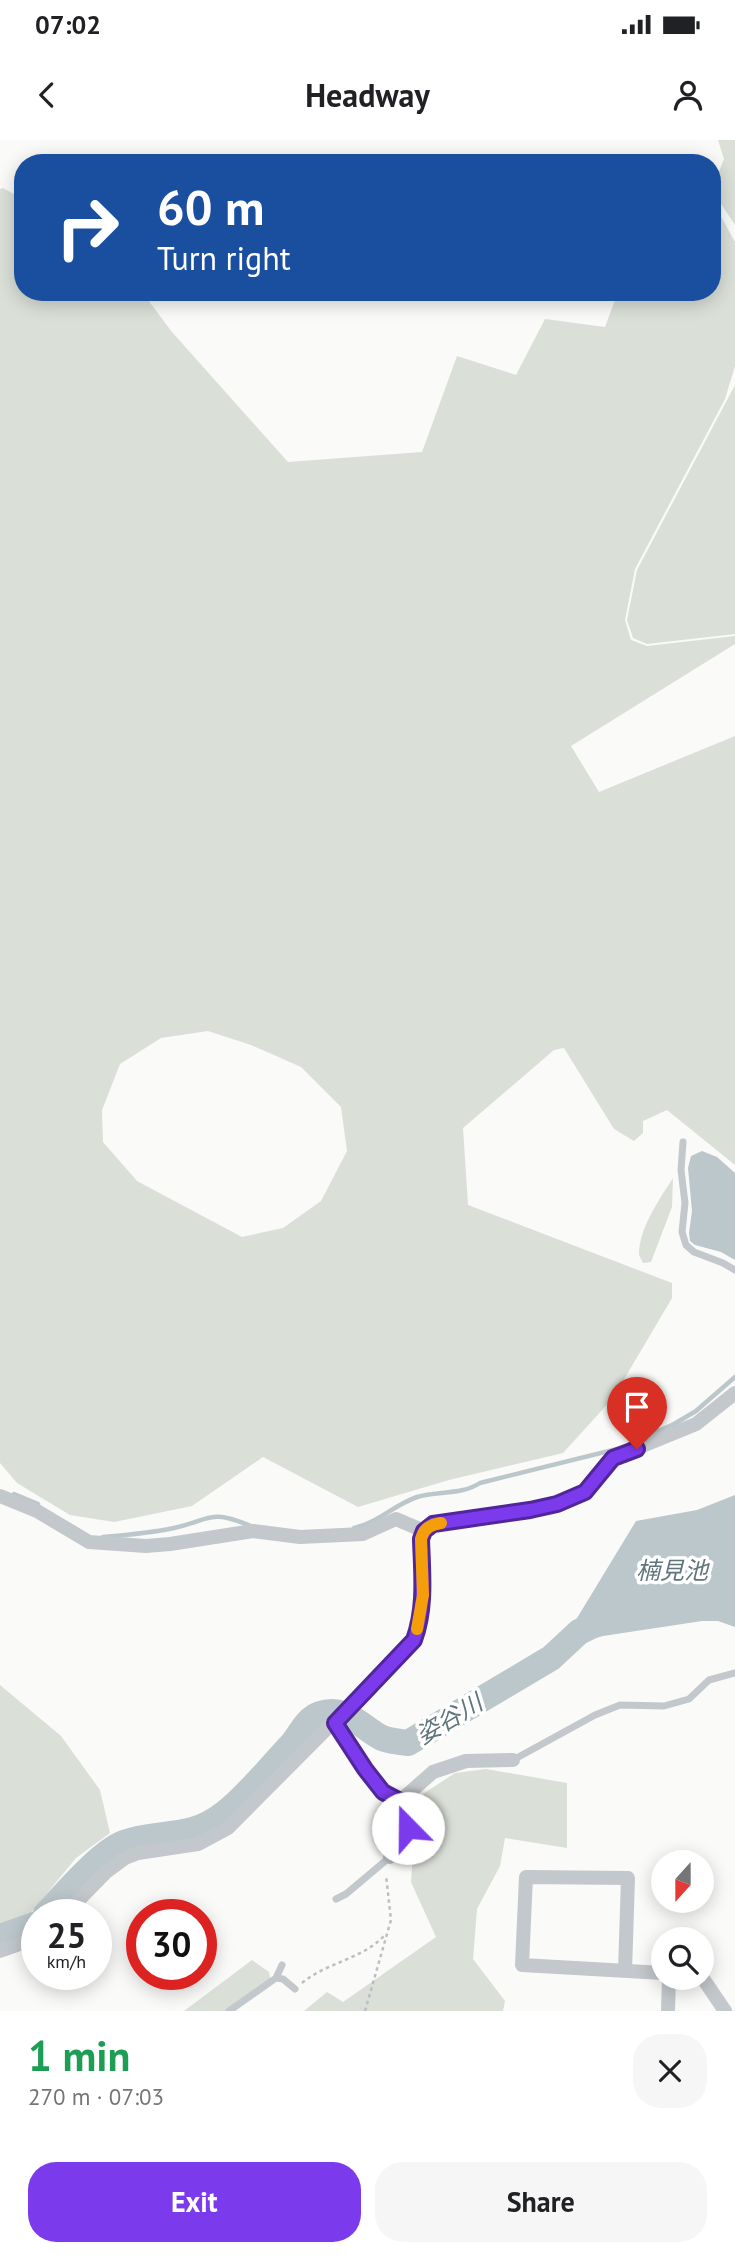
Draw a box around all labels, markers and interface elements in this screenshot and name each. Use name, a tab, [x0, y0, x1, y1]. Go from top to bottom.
text: 07:02	[35, 8, 101, 41]
text: Headway	[305, 74, 430, 116]
icon: back	[28, 76, 66, 114]
icon: person	[669, 76, 707, 114]
text: 60 m	[157, 175, 264, 239]
icon: right	[42, 182, 133, 273]
text: Turn right	[157, 237, 291, 279]
pin	[607, 1377, 667, 1449]
icon: arrive	[618, 1388, 656, 1426]
water label: 楠見池	[636, 1555, 710, 1586]
water label: 姿谷川	[410, 1686, 490, 1751]
position arrow	[371, 1791, 445, 1865]
north arrow	[651, 1850, 714, 1913]
map controls	[651, 1850, 714, 1990]
speed limit sign: 30	[126, 1899, 217, 1990]
text: 25	[47, 1912, 86, 1958]
button: search	[651, 1927, 714, 1990]
text: km/h	[47, 1950, 86, 1973]
text: 1 min	[28, 2028, 130, 2083]
button: close	[633, 2034, 707, 2108]
text: 270 m · 07:03	[28, 2082, 164, 2111]
button: Exit	[28, 2162, 361, 2242]
button: Share	[375, 2162, 707, 2242]

